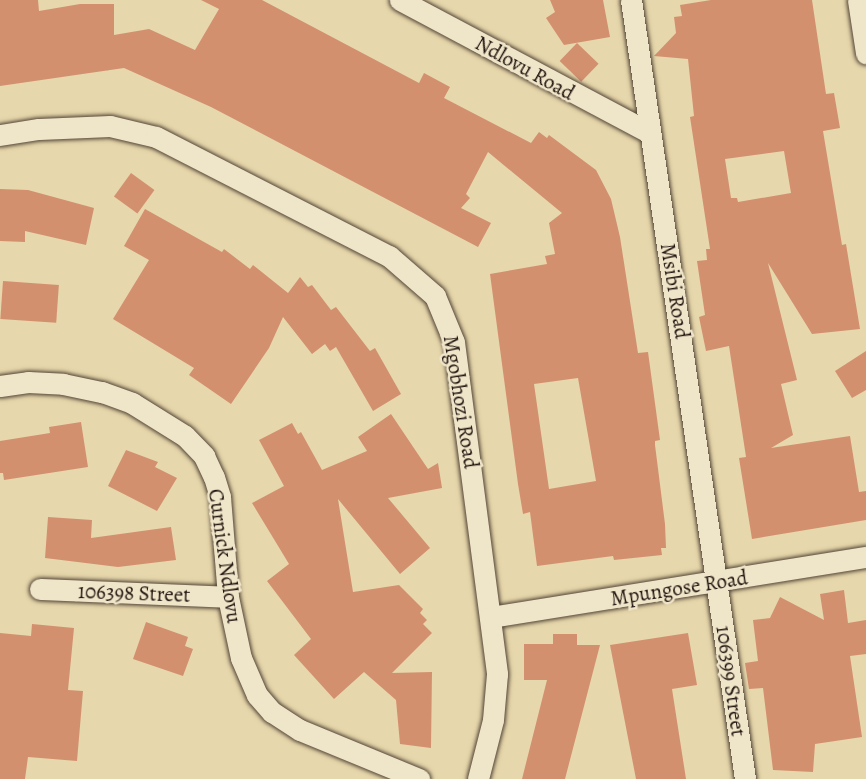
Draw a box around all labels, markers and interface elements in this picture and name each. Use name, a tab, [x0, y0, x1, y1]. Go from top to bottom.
street label: Ndlovu Road	[471, 30, 579, 106]
street label: Msibi Road	[655, 241, 695, 341]
street label: Mgobhozi Road	[438, 334, 484, 470]
street label: Curnick Ndlovu	[203, 487, 247, 625]
street label: Mpungose Road	[609, 565, 749, 611]
street label: 106398 Street	[77, 578, 191, 608]
street label: 106399 Street	[711, 624, 751, 738]

